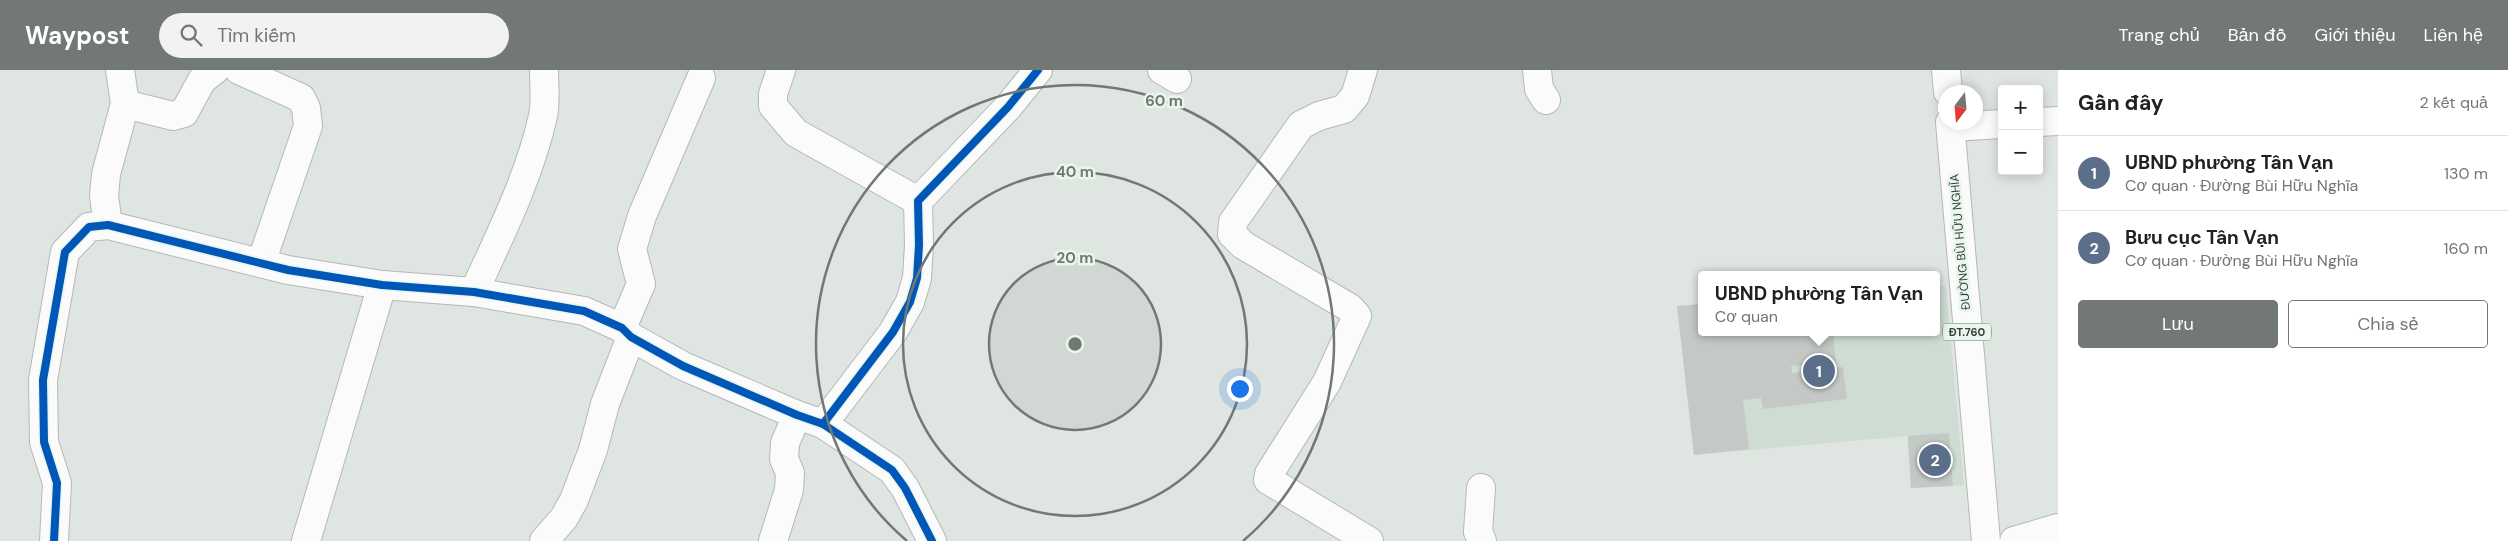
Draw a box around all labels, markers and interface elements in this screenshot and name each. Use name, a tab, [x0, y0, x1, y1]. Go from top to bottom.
search box	[159, 13, 509, 58]
text: Waypost	[25, 20, 129, 51]
icon: search	[177, 21, 205, 49]
text: Tìm kiếm	[217, 23, 296, 48]
text: Trang chủ	[2118, 23, 2200, 47]
text: Bản đồ	[2228, 23, 2287, 47]
text: Giới thiệu	[2315, 23, 2395, 47]
text: Liên hệ	[2423, 23, 2483, 47]
north arrow	[1938, 85, 1983, 130]
map controls	[1998, 85, 2043, 175]
button: +	[1998, 85, 2043, 130]
text: Gần đây	[2078, 89, 2164, 117]
text: 60 m	[1145, 91, 1183, 111]
text: 2 kết quả	[2420, 92, 2488, 113]
button: −	[1998, 130, 2043, 175]
text: UBND phường Tân Vạn	[2125, 150, 2334, 175]
text: 40 m	[1056, 162, 1094, 182]
text: 1	[2091, 163, 2097, 184]
text: 130 m	[2444, 163, 2488, 184]
street label: ĐƯỜNG BÙI HỮU NGHĨA	[1946, 173, 1974, 311]
text: Cơ quan · Đường Bùi Hữu Nghĩa	[2125, 175, 2358, 196]
text: Bưu cục Tân Vạn	[2125, 225, 2279, 250]
text: 2	[2089, 238, 2099, 259]
text: 160 m	[2444, 238, 2488, 259]
text: 20 m	[1057, 248, 1093, 268]
text: Cơ quan · Đường Bùi Hữu Nghĩa	[2125, 250, 2358, 271]
popup	[1698, 271, 1940, 336]
text: UBND phường Tân Vạn	[1715, 281, 1923, 306]
button: Lưu	[2078, 300, 2278, 348]
button: Chia sẻ	[2288, 300, 2488, 348]
text: Cơ quan	[1715, 306, 1778, 327]
road number: ĐT.760	[1943, 323, 1991, 340]
centre of rings	[1066, 335, 1084, 353]
pin: 1	[1803, 352, 1835, 390]
your location	[1227, 376, 1253, 402]
pin: 2	[1919, 441, 1951, 479]

